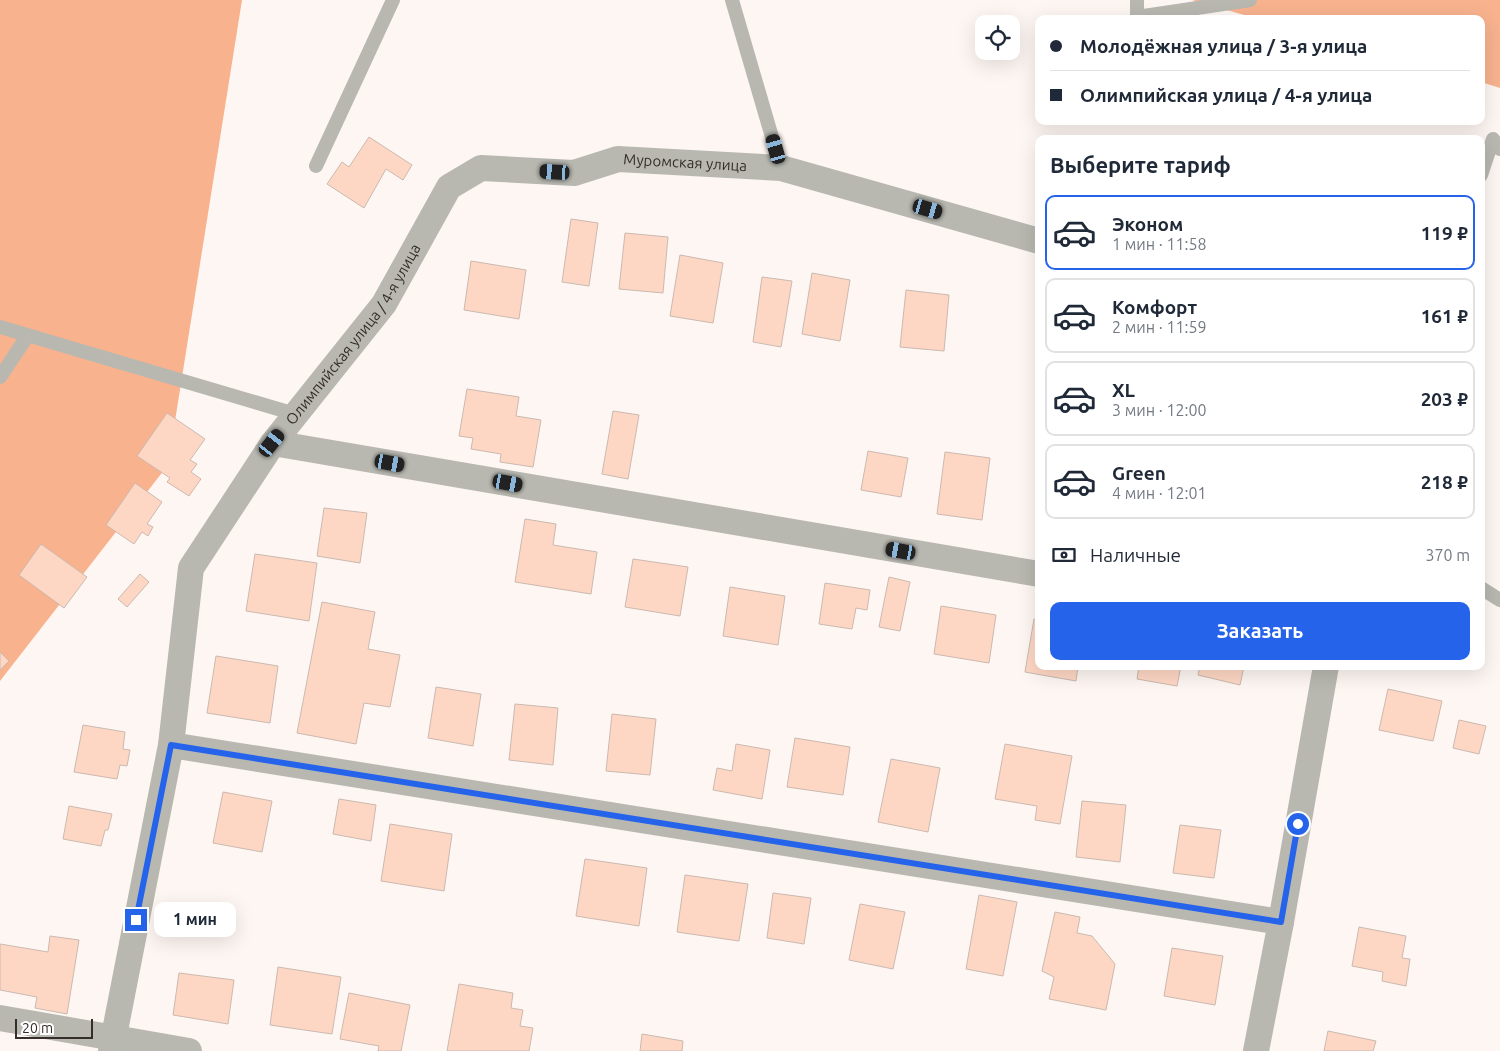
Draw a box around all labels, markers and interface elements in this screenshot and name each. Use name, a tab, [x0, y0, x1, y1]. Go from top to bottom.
map controls	[975, 15, 1020, 60]
button: locate	[975, 15, 1020, 60]
text: Молодёжная улица / 3-я улица	[1080, 35, 1367, 57]
text: Олимпийская улица / 4-я улица	[1080, 84, 1372, 106]
car	[764, 133, 787, 165]
street label: Муромская улица	[623, 150, 747, 174]
text: Выберите тариф	[1050, 152, 1231, 177]
car	[539, 164, 570, 180]
car	[911, 198, 944, 220]
icon: car	[1052, 210, 1097, 255]
text: Эконом	[1112, 213, 1183, 235]
text: 119 ₽	[1421, 222, 1468, 244]
text: 1 мин · 11:58	[1112, 235, 1206, 253]
street label: Олимпийская улица / 4-я улица	[282, 241, 424, 428]
icon: car	[1052, 293, 1097, 338]
text: Комфорт	[1112, 296, 1197, 318]
text: 161 ₽	[1421, 305, 1468, 327]
text: 2 мин · 11:59	[1112, 318, 1206, 336]
icon: car	[1052, 376, 1097, 421]
text: XL	[1112, 379, 1135, 401]
text: 203 ₽	[1421, 388, 1468, 410]
text: 3 мин · 12:00	[1112, 401, 1206, 419]
car	[256, 427, 287, 459]
car	[373, 453, 406, 473]
icon: car	[1052, 459, 1097, 504]
text: Green	[1112, 462, 1166, 484]
text: 218 ₽	[1421, 471, 1468, 493]
car	[491, 473, 524, 493]
text: 4 мин · 12:01	[1112, 484, 1206, 502]
car	[884, 541, 917, 561]
icon: cash	[1050, 541, 1078, 569]
text: Наличные	[1090, 544, 1181, 566]
text: 370 m	[1425, 546, 1470, 564]
button: Заказать	[1050, 602, 1470, 660]
route start	[1287, 813, 1309, 835]
callout: 1 мин	[154, 902, 236, 938]
route end	[125, 909, 147, 931]
text: 1 мин	[173, 910, 217, 928]
scale bar	[15, 1016, 92, 1039]
text: 20 m	[22, 1020, 53, 1036]

